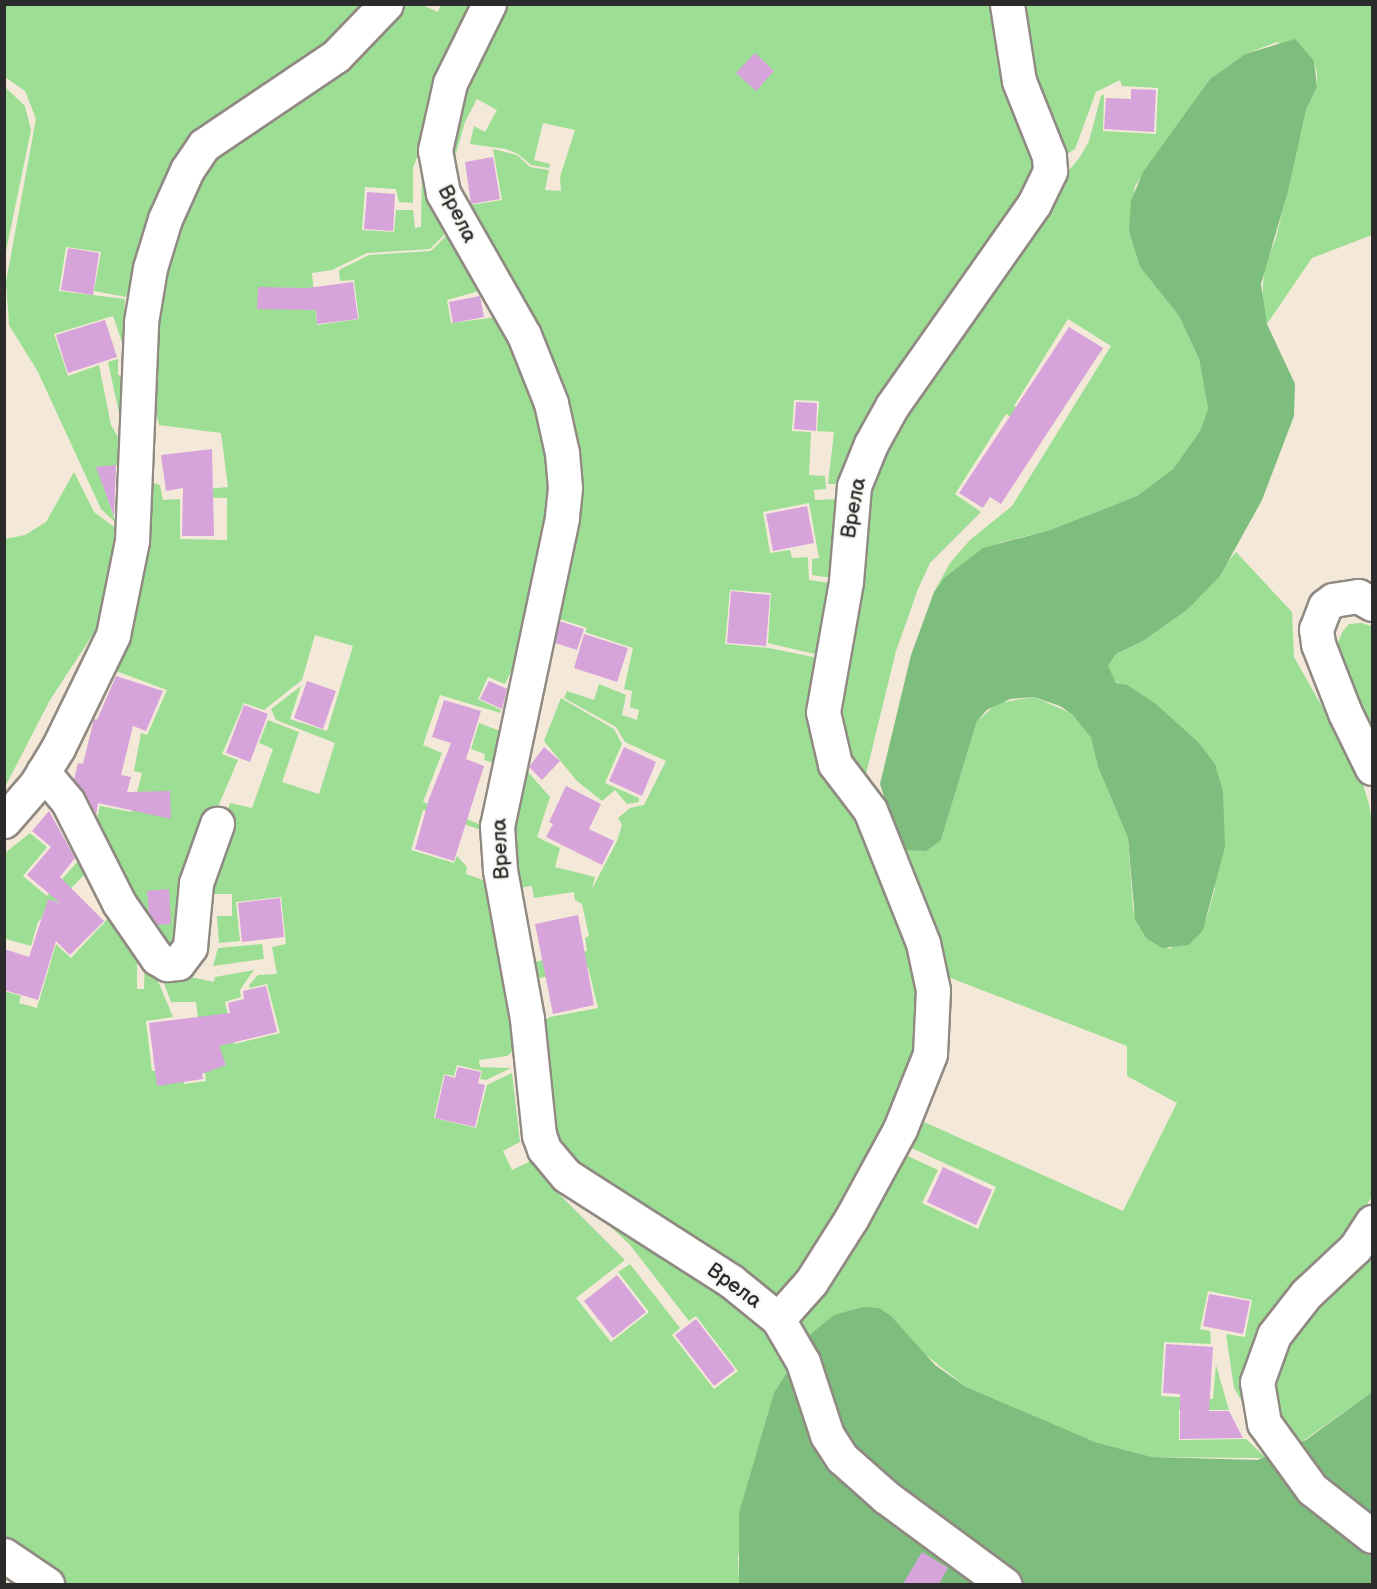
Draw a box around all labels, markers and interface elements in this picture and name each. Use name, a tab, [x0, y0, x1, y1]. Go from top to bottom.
street label: Врела	[432, 181, 482, 247]
street label: Врела	[836, 476, 872, 540]
street label: Врела	[487, 818, 515, 880]
street label: Врела	[702, 1258, 766, 1314]

